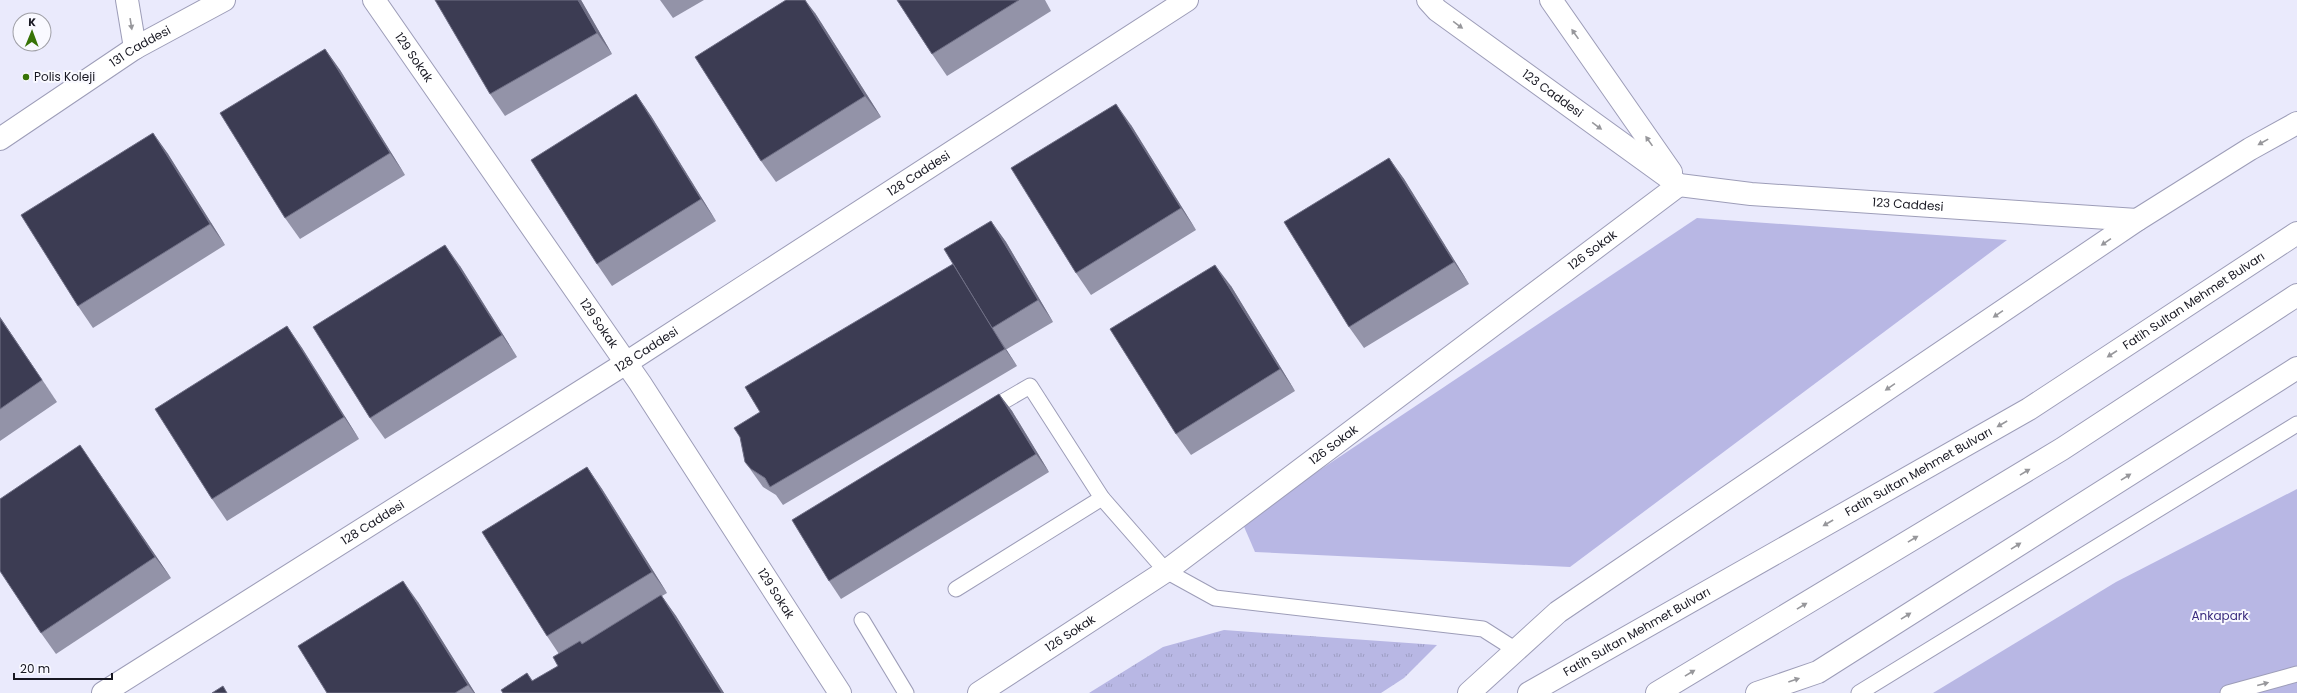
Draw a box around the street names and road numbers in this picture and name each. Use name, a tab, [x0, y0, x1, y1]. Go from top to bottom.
street label: 131 Caddesi	[106, 21, 173, 71]
street label: 129 Sokak	[391, 29, 438, 86]
street label: 123 Caddesi	[1519, 65, 1587, 121]
street label: 128 Caddesi	[884, 147, 953, 200]
street label: 123 Caddesi	[1872, 193, 1944, 215]
street label: 126 Sokak	[1564, 225, 1621, 274]
street label: Fatih Sultan Mehmet Bulvarı	[2119, 248, 2268, 353]
street label: 129 Sokak	[576, 295, 623, 352]
street label: 128 Caddesi	[612, 323, 681, 376]
street label: 126 Sokak	[1305, 420, 1362, 468]
street label: Fatih Sultan Mehmet Bulvarı	[1842, 423, 1995, 520]
street label: 128 Caddesi	[338, 496, 407, 549]
street label: 129 Sokak	[754, 565, 799, 623]
street label: Fatih Sultan Mehmet Bulvarı	[1560, 583, 1713, 680]
street label: 126 Sokak	[1042, 610, 1099, 656]

